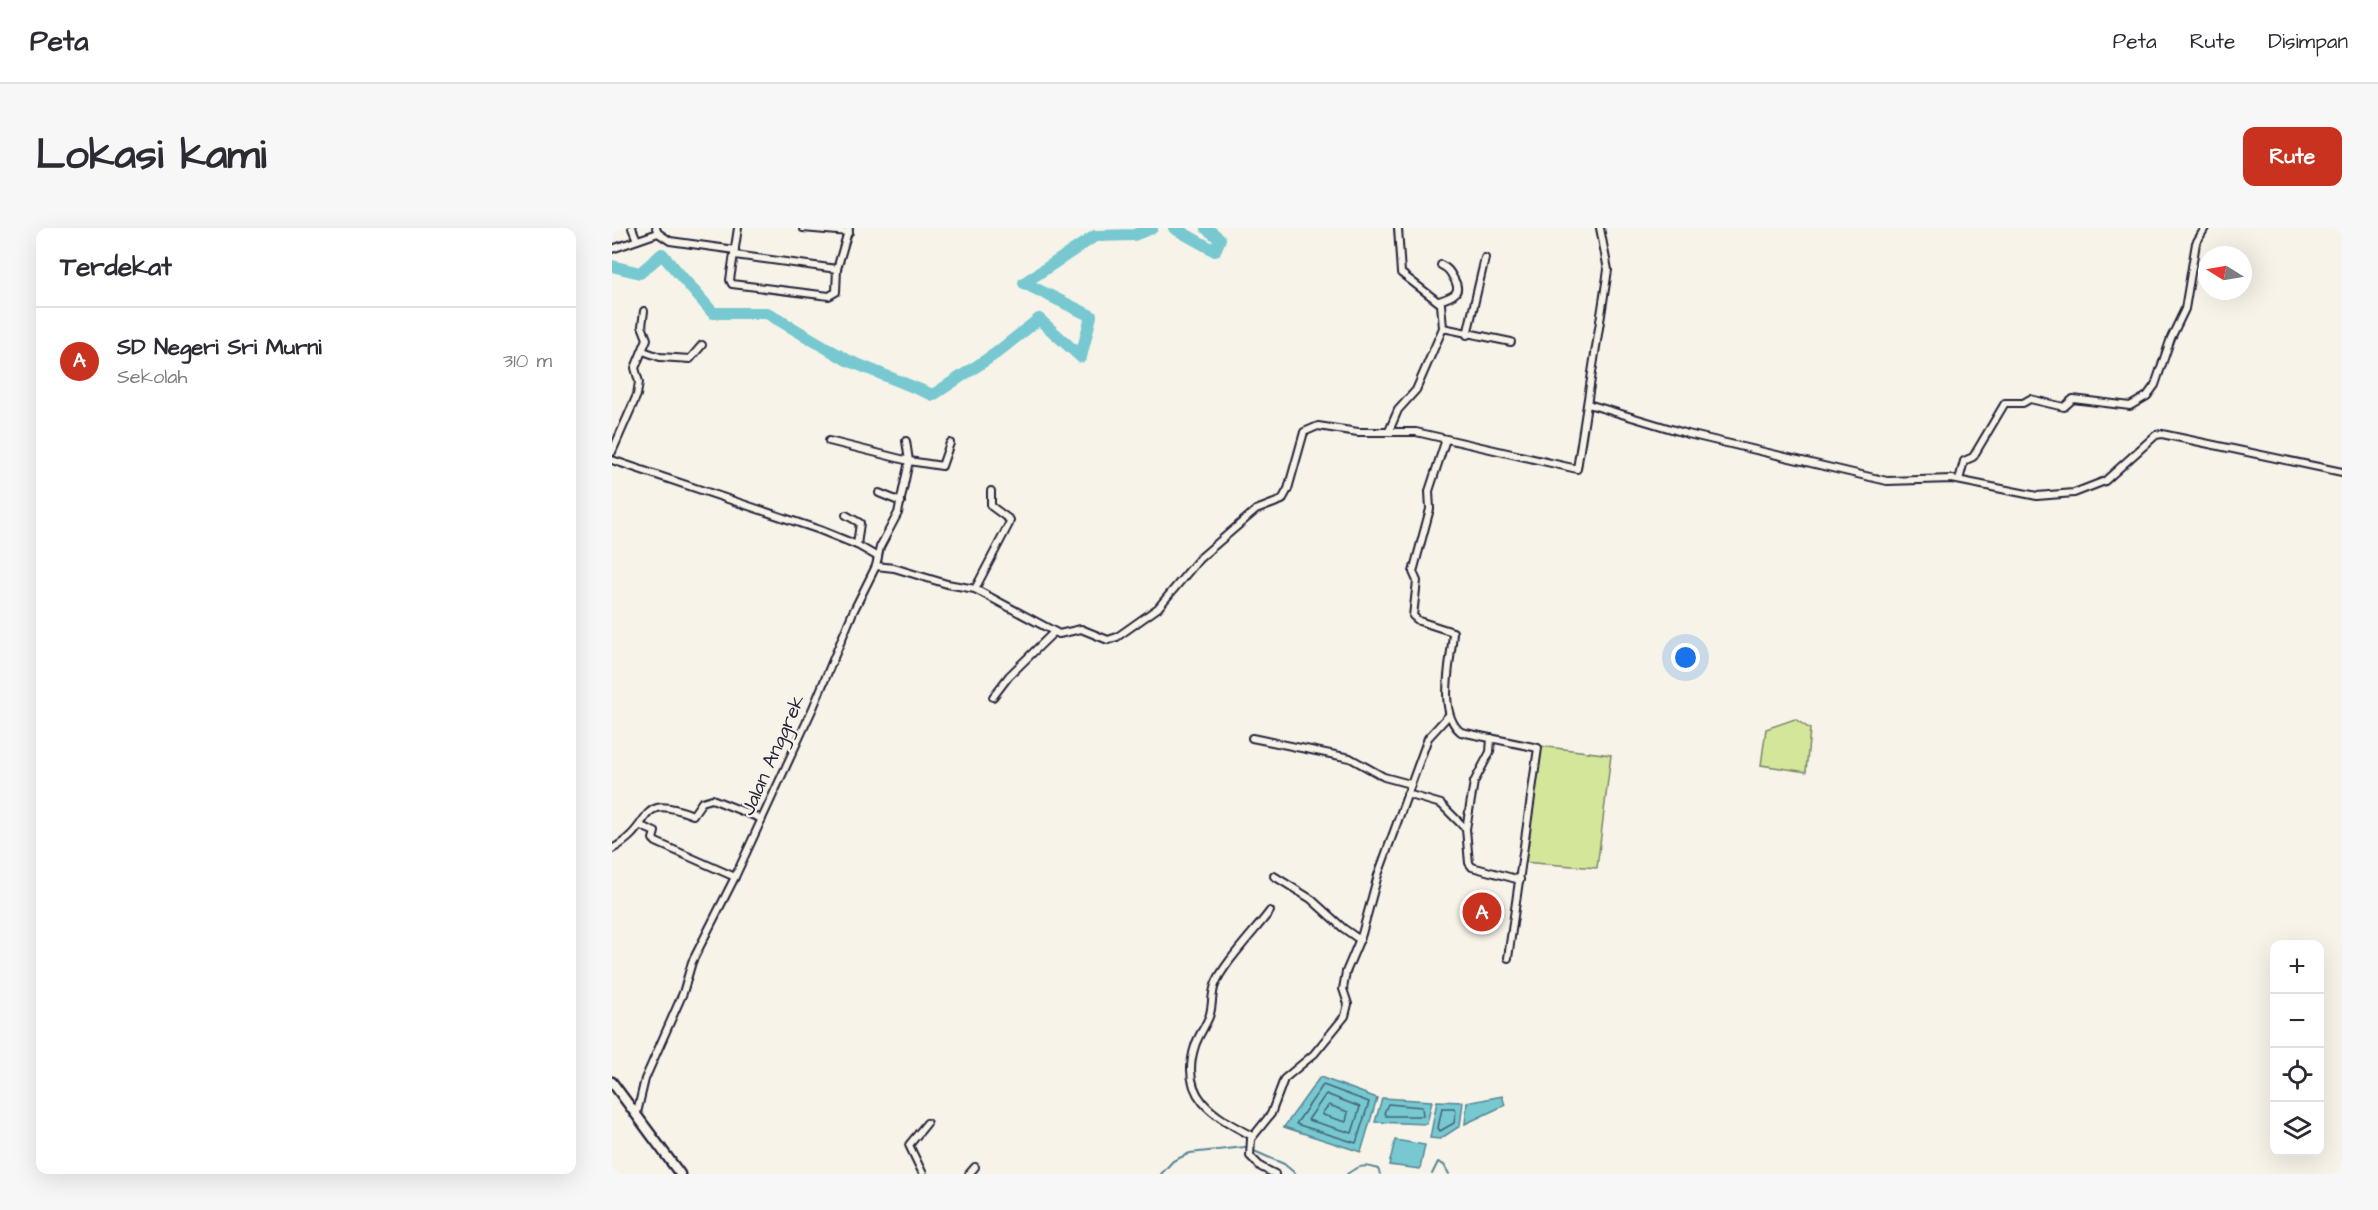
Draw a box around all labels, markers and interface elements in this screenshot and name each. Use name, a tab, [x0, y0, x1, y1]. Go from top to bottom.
text: Peta	[30, 22, 89, 61]
text: Peta	[2113, 27, 2157, 56]
text: Rute	[2190, 27, 2235, 56]
text: Disimpan	[2268, 27, 2348, 56]
text: Lokasi kami	[36, 127, 266, 185]
button: Rute	[2243, 127, 2342, 186]
north arrow	[2198, 246, 2252, 300]
text: Terdekat	[60, 249, 172, 285]
text: SD Negeri Sri Murni	[117, 332, 322, 363]
text: A	[73, 347, 86, 375]
text: 310 m	[503, 347, 552, 375]
text: Sekolah	[117, 363, 187, 391]
your location	[1671, 643, 1700, 672]
street label: Jalan Anggrek	[734, 690, 813, 820]
pin: A	[1462, 890, 1502, 934]
map controls	[2270, 940, 2324, 1156]
button: +	[2270, 940, 2324, 994]
button: −	[2270, 994, 2324, 1048]
button: locate	[2270, 1048, 2324, 1102]
button: layers	[2270, 1102, 2324, 1156]

